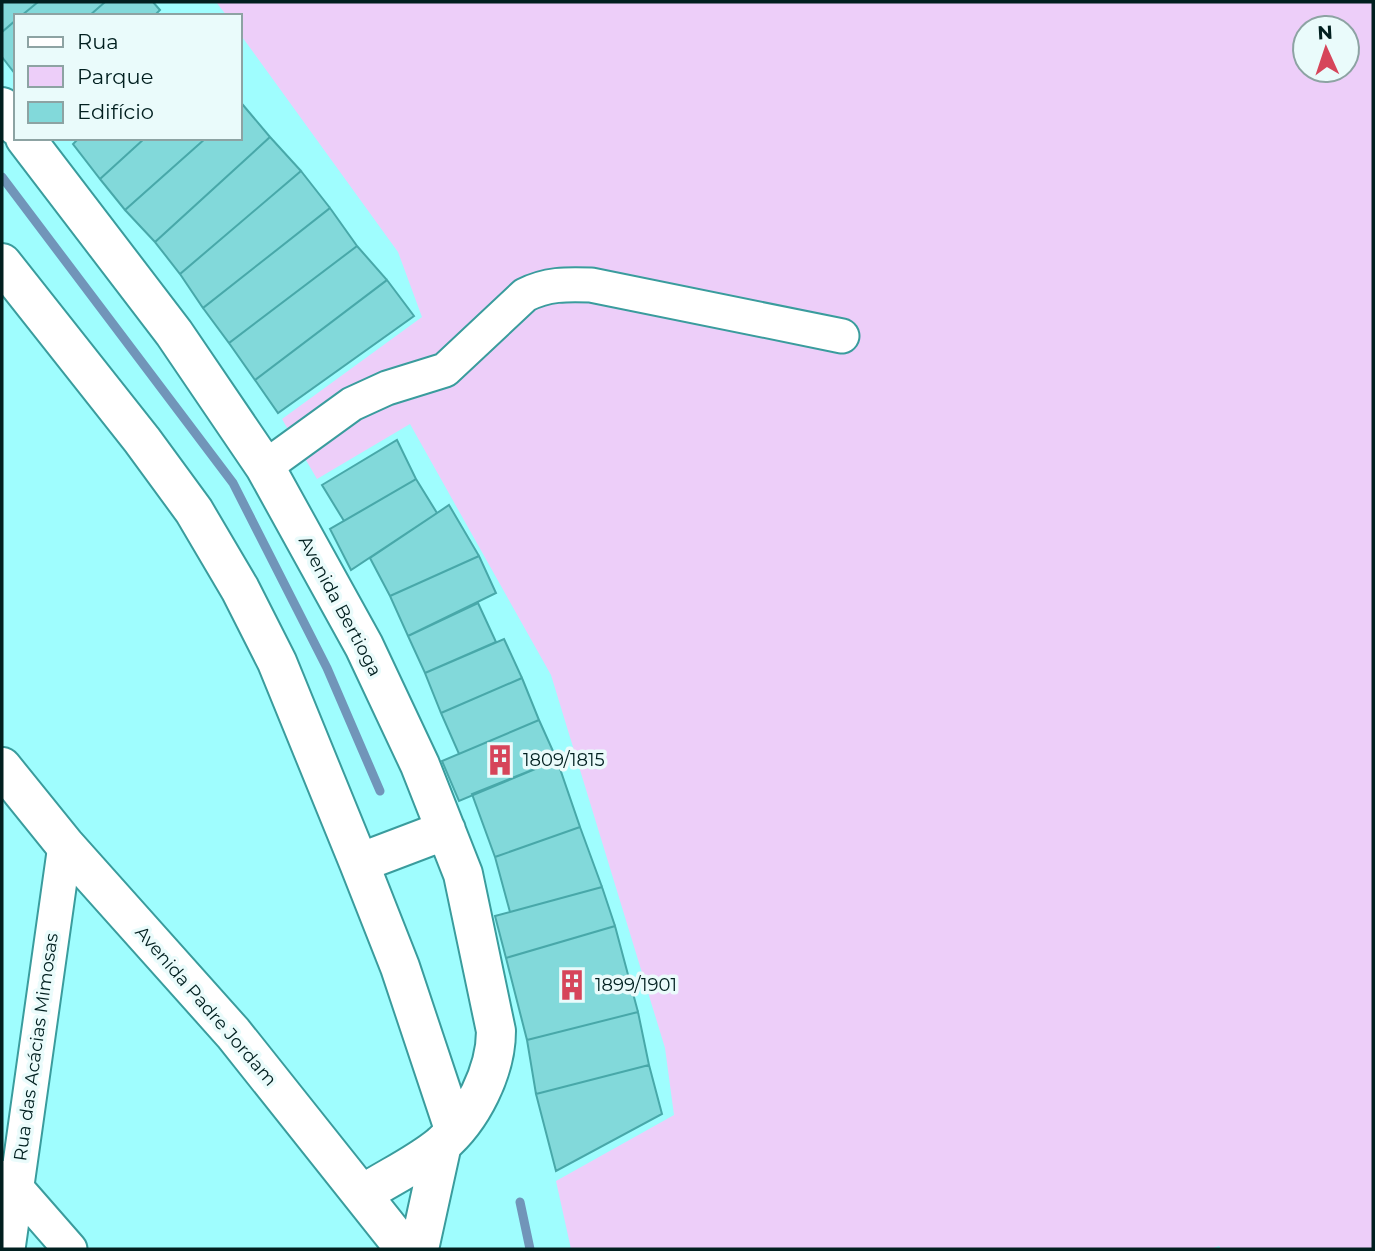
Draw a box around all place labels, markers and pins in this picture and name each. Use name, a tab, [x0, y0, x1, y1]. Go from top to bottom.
building icon: 1809/1815	[483, 743, 517, 777]
place label: 1809/1815	[523, 749, 605, 771]
building icon: 1899/1901	[555, 968, 589, 1002]
place label: 1899/1901	[595, 974, 677, 996]

